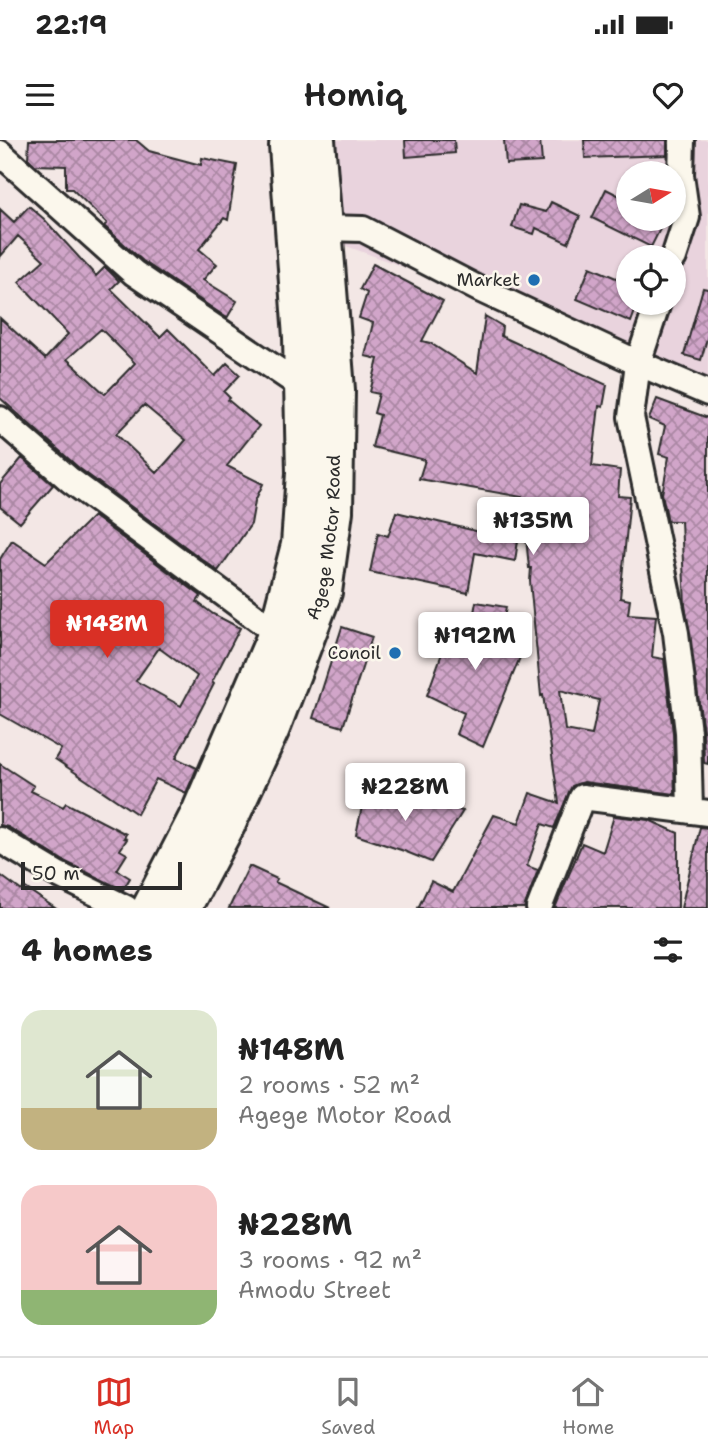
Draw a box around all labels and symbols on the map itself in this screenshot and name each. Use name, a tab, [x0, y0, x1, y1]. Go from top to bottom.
north arrow	[616, 161, 686, 231]
place label: Market	[456, 268, 520, 292]
marker: Market	[526, 272, 542, 288]
street label: Agege Motor Road	[300, 454, 346, 623]
pin: ₦135M	[484, 498, 582, 557]
pin: ₦148M	[58, 601, 156, 660]
pin: ₦192M	[426, 612, 524, 672]
place label: Conoil	[327, 641, 382, 665]
marker: Conoil	[387, 645, 403, 661]
pin: ₦228M	[356, 764, 454, 823]
scale bar	[21, 859, 182, 891]

